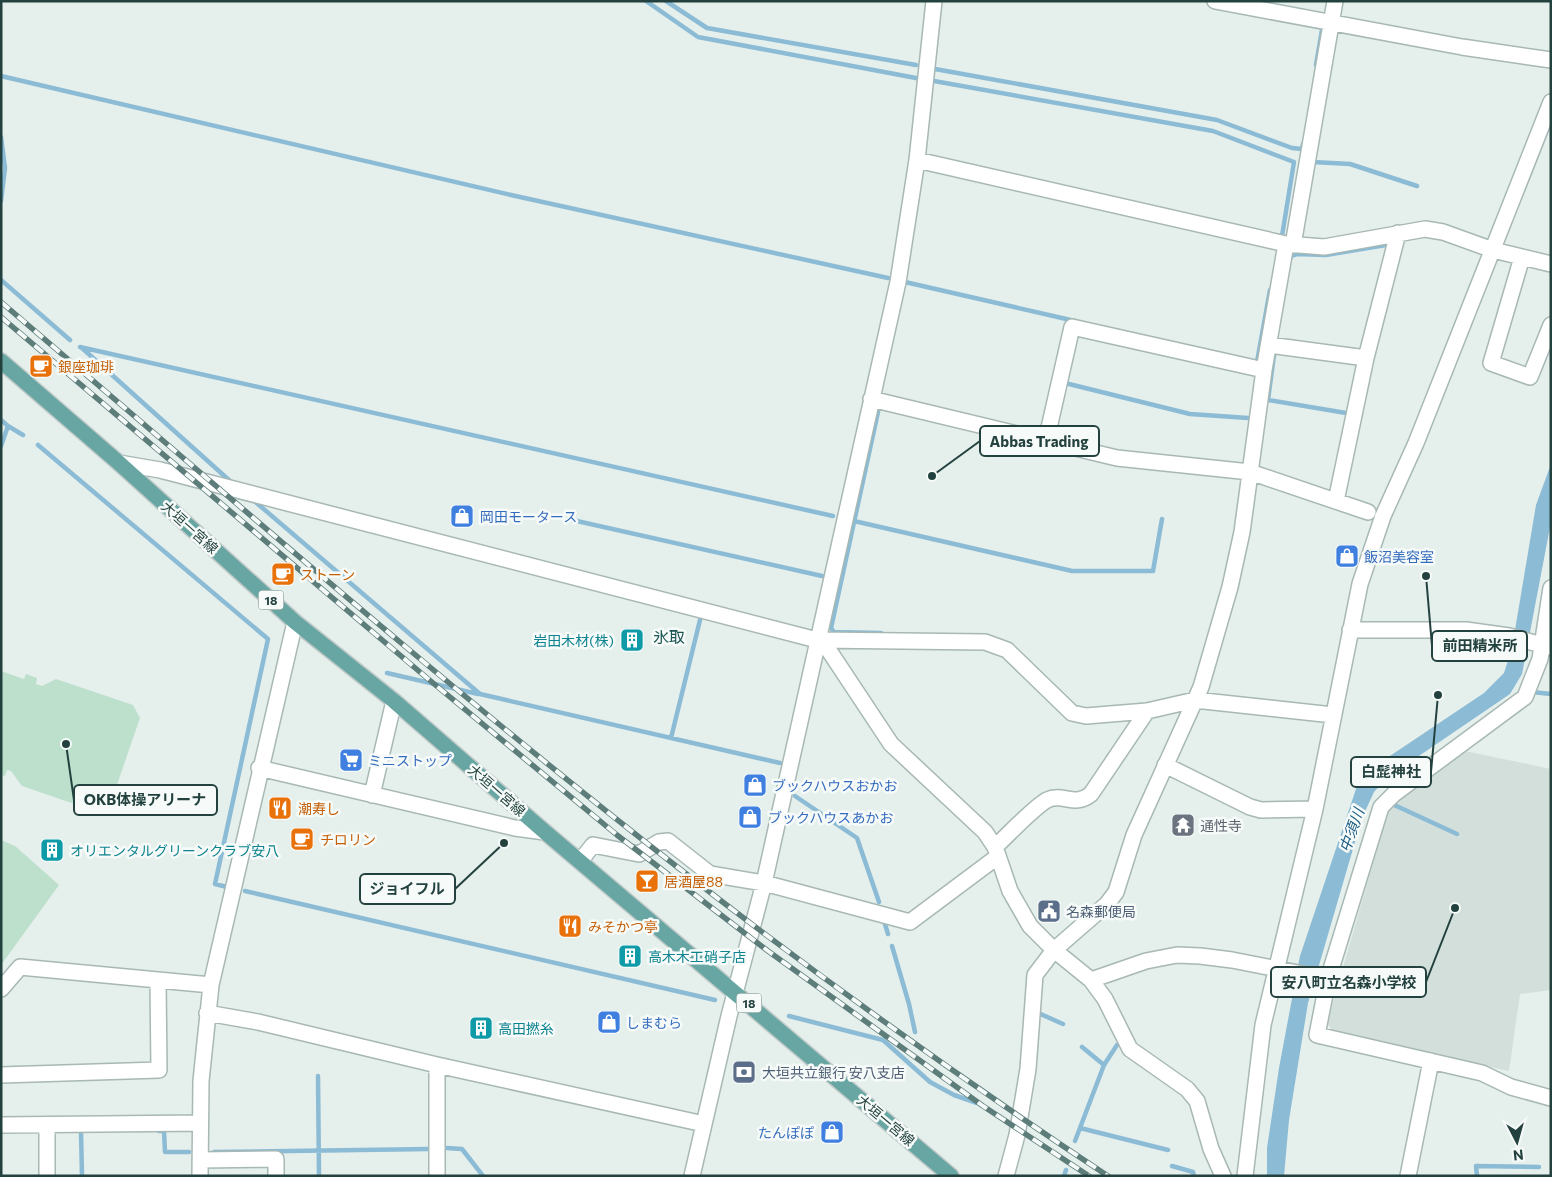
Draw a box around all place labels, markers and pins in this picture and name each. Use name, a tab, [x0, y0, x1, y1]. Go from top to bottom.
cafe icon: 銀座珈琲	[28, 353, 54, 379]
place label: 銀座珈琲	[58, 358, 114, 375]
callout: Abbas Trading	[980, 426, 1099, 456]
shop icon: 岡田モータース	[449, 503, 475, 529]
place label: 岡田モータース	[480, 508, 577, 525]
shop icon: 飯沼美容室	[1334, 543, 1360, 569]
place label: 飯沼美容室	[1364, 548, 1434, 565]
cafe icon: ストーン	[270, 561, 296, 587]
place label: ストーン	[300, 566, 355, 583]
building icon: 岩田木材(株)	[619, 627, 645, 653]
callout: 前田精米所	[1432, 631, 1527, 661]
place label: 岩田木材(株)	[533, 632, 614, 649]
supermarket icon: ミニストップ	[338, 747, 364, 773]
place label: ミニストップ	[368, 752, 452, 769]
callout: 白髭神社	[1351, 757, 1431, 787]
shop icon: ブックハウスおかお	[742, 772, 768, 798]
place label: ブックハウスおかお	[772, 777, 897, 794]
callout: OKB体操アリーナ	[74, 785, 217, 815]
restaurant icon: 潮寿し	[267, 795, 293, 821]
place label: 潮寿し	[298, 800, 340, 817]
shop icon: ブックハウスあかお	[737, 804, 763, 830]
place label: ブックハウスあかお	[768, 809, 893, 826]
temple icon: 通性寺	[1170, 812, 1196, 838]
place label: 通性寺	[1200, 817, 1242, 834]
cafe icon: チロリン	[289, 826, 315, 852]
place label: チロリン	[320, 831, 376, 848]
building icon: オリエンタルグリーンクラブ安八	[39, 837, 65, 863]
place label: オリエンタルグリーンクラブ安八	[70, 842, 279, 859]
bar icon: 居酒屋88	[634, 868, 660, 894]
place label: 居酒屋88	[664, 873, 723, 890]
callout: ジョイフル	[360, 874, 455, 904]
public building icon: 名森郵便局	[1036, 898, 1062, 924]
place label: 名森郵便局	[1066, 903, 1136, 920]
restaurant icon: みそかつ亭	[557, 913, 583, 939]
place label: みそかつ亭	[588, 918, 658, 935]
building icon: 高木木工硝子店	[617, 943, 643, 969]
place label: 高木木工硝子店	[648, 948, 746, 965]
callout: 安八町立名森小学校	[1271, 967, 1426, 997]
shop icon: しまむら	[596, 1009, 622, 1035]
place label: しまむら	[626, 1014, 682, 1031]
building icon: 高田撚糸	[468, 1015, 494, 1041]
place label: 高田撚糸	[498, 1020, 554, 1037]
bank icon: 大垣共立銀行 安八支店	[731, 1059, 757, 1085]
place label: 大垣共立銀行 安八支店	[762, 1064, 905, 1081]
shop icon: たんぽぽ	[819, 1119, 845, 1145]
place label: たんぽぽ	[758, 1124, 814, 1141]

